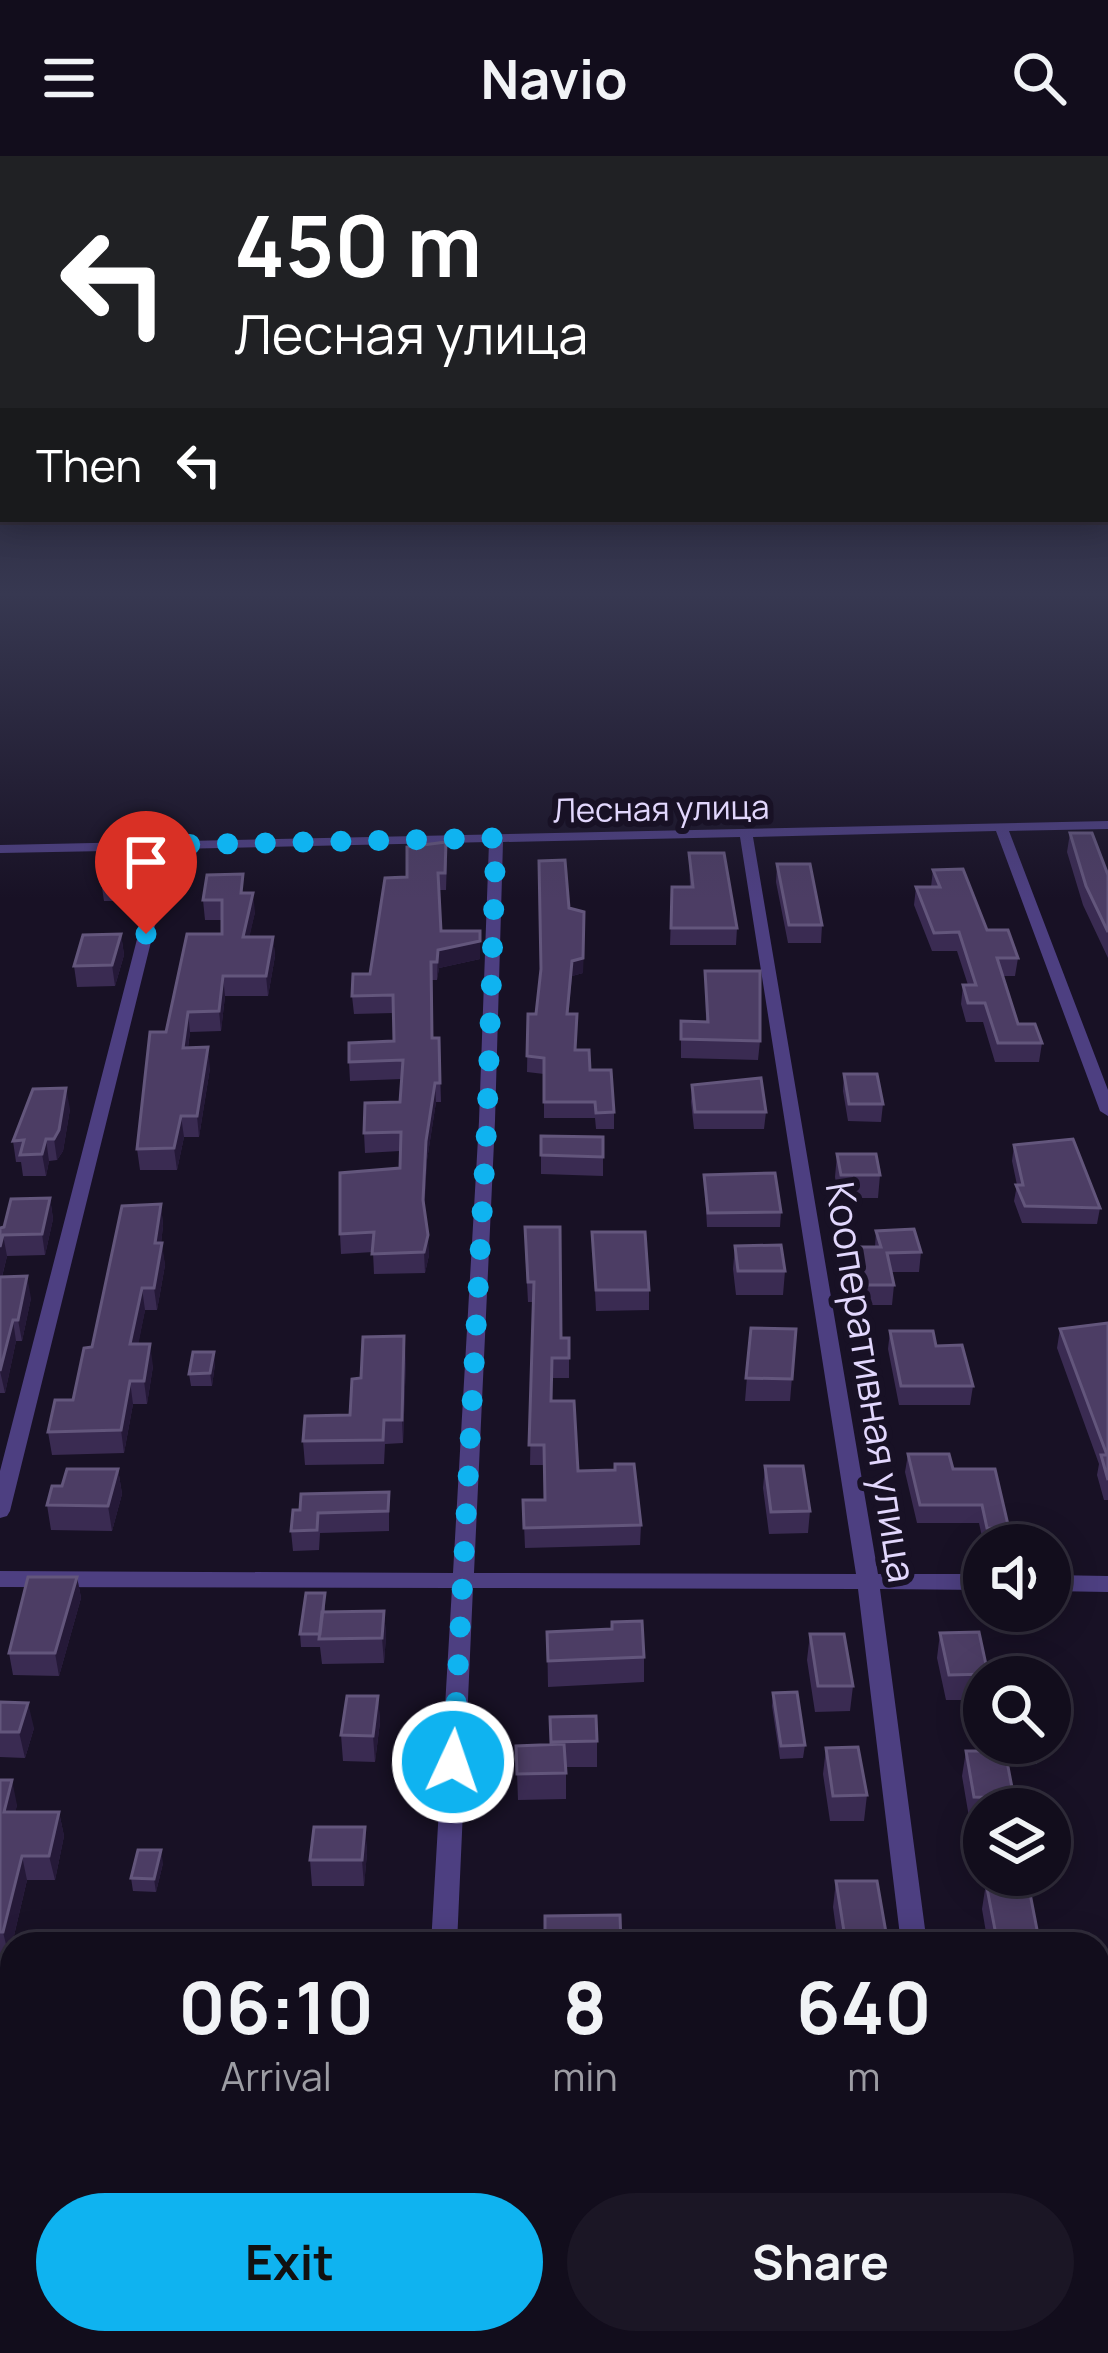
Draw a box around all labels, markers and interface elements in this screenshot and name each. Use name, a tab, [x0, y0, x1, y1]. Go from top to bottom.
text: Navio	[480, 41, 628, 115]
icon: menu	[36, 45, 102, 111]
icon: search	[1006, 45, 1072, 111]
text: 450 m	[234, 187, 482, 302]
icon: left	[36, 204, 192, 360]
text: Лесная улица	[234, 296, 588, 370]
icon: left	[166, 432, 232, 498]
text: Then	[36, 434, 142, 496]
street label: Лесная улица	[552, 784, 770, 832]
pin	[95, 811, 197, 934]
icon: arrive	[113, 829, 179, 895]
street label: Кооперативная улица	[814, 1178, 930, 1586]
map controls	[963, 1524, 1071, 1896]
button: sound	[963, 1524, 1071, 1632]
button: search	[963, 1656, 1071, 1764]
position arrow	[390, 1699, 516, 1825]
button: layers	[963, 1788, 1071, 1896]
text: 06:10	[178, 1957, 374, 2056]
text: 8	[563, 1957, 607, 2056]
text: 640	[796, 1957, 932, 2056]
text: Arrival	[220, 2049, 332, 2103]
text: min	[552, 2049, 618, 2103]
text: m	[847, 2049, 880, 2103]
button: Exit	[36, 2193, 543, 2331]
button: Share	[567, 2193, 1074, 2331]

